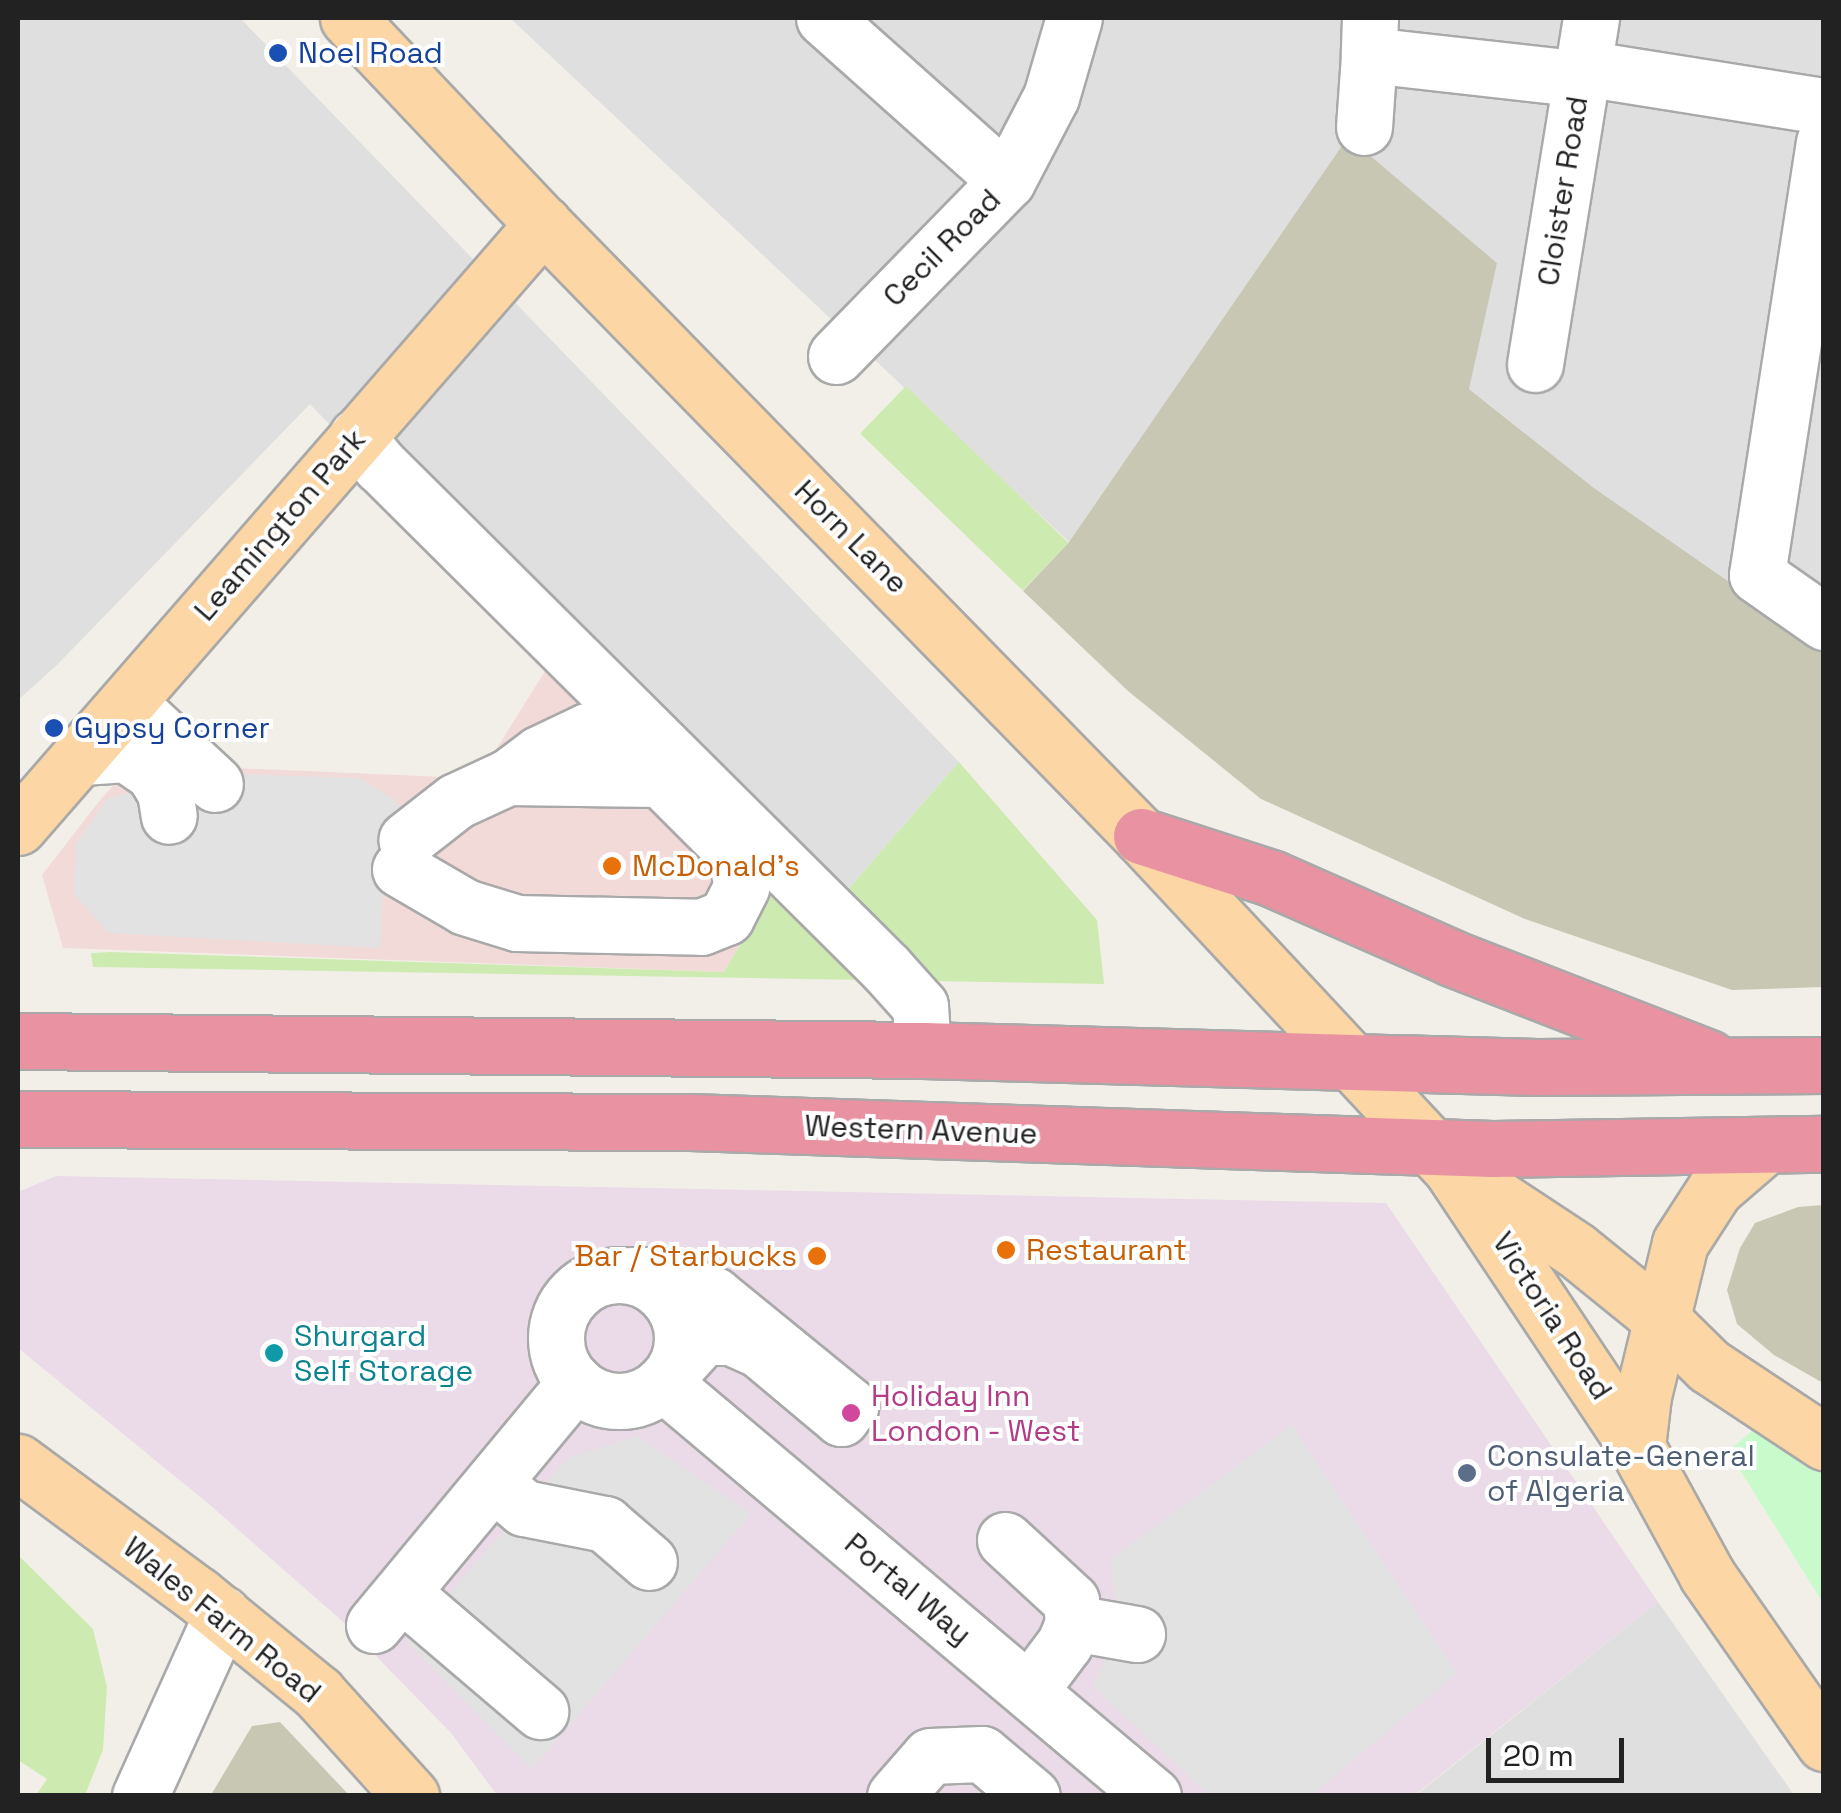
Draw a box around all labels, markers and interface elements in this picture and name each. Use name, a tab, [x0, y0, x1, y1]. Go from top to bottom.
place label: Noel Road	[298, 35, 443, 71]
marker: Noel Road	[267, 42, 289, 64]
street label: Cloister Road	[1530, 94, 1596, 288]
street label: Cecil Road	[876, 182, 1008, 314]
street label: Leamington Park	[187, 422, 373, 628]
street label: Horn Lane	[787, 473, 915, 601]
place label: Gypsy Corner	[74, 710, 270, 746]
marker: Gypsy Corner	[43, 717, 65, 739]
place label: McDonald's	[632, 848, 800, 884]
marker: McDonald's	[601, 855, 623, 877]
street label: Western Avenue	[804, 1108, 1038, 1152]
street label: Victoria Road	[1485, 1226, 1619, 1406]
place label: Restaurant	[1026, 1232, 1187, 1268]
place label: Bar / Starbucks	[574, 1238, 797, 1274]
marker: Restaurant	[995, 1239, 1017, 1261]
marker: Bar / Starbucks	[806, 1245, 828, 1267]
place label: Shurgard Self Storage	[294, 1318, 473, 1388]
marker: Shurgard Self Storage	[263, 1342, 285, 1364]
place label: Holiday Inn London - West	[871, 1378, 1082, 1448]
marker: Holiday Inn London - West	[840, 1402, 862, 1424]
place label: Consulate-General of Algeria	[1487, 1438, 1755, 1508]
marker: Consulate-General of Algeria	[1456, 1462, 1478, 1484]
street label: Portal Way	[837, 1526, 979, 1652]
street label: Wales Farm Road	[116, 1529, 328, 1711]
scale bar	[1491, 1718, 1628, 1780]
text: 20 m	[1503, 1736, 1574, 1775]

